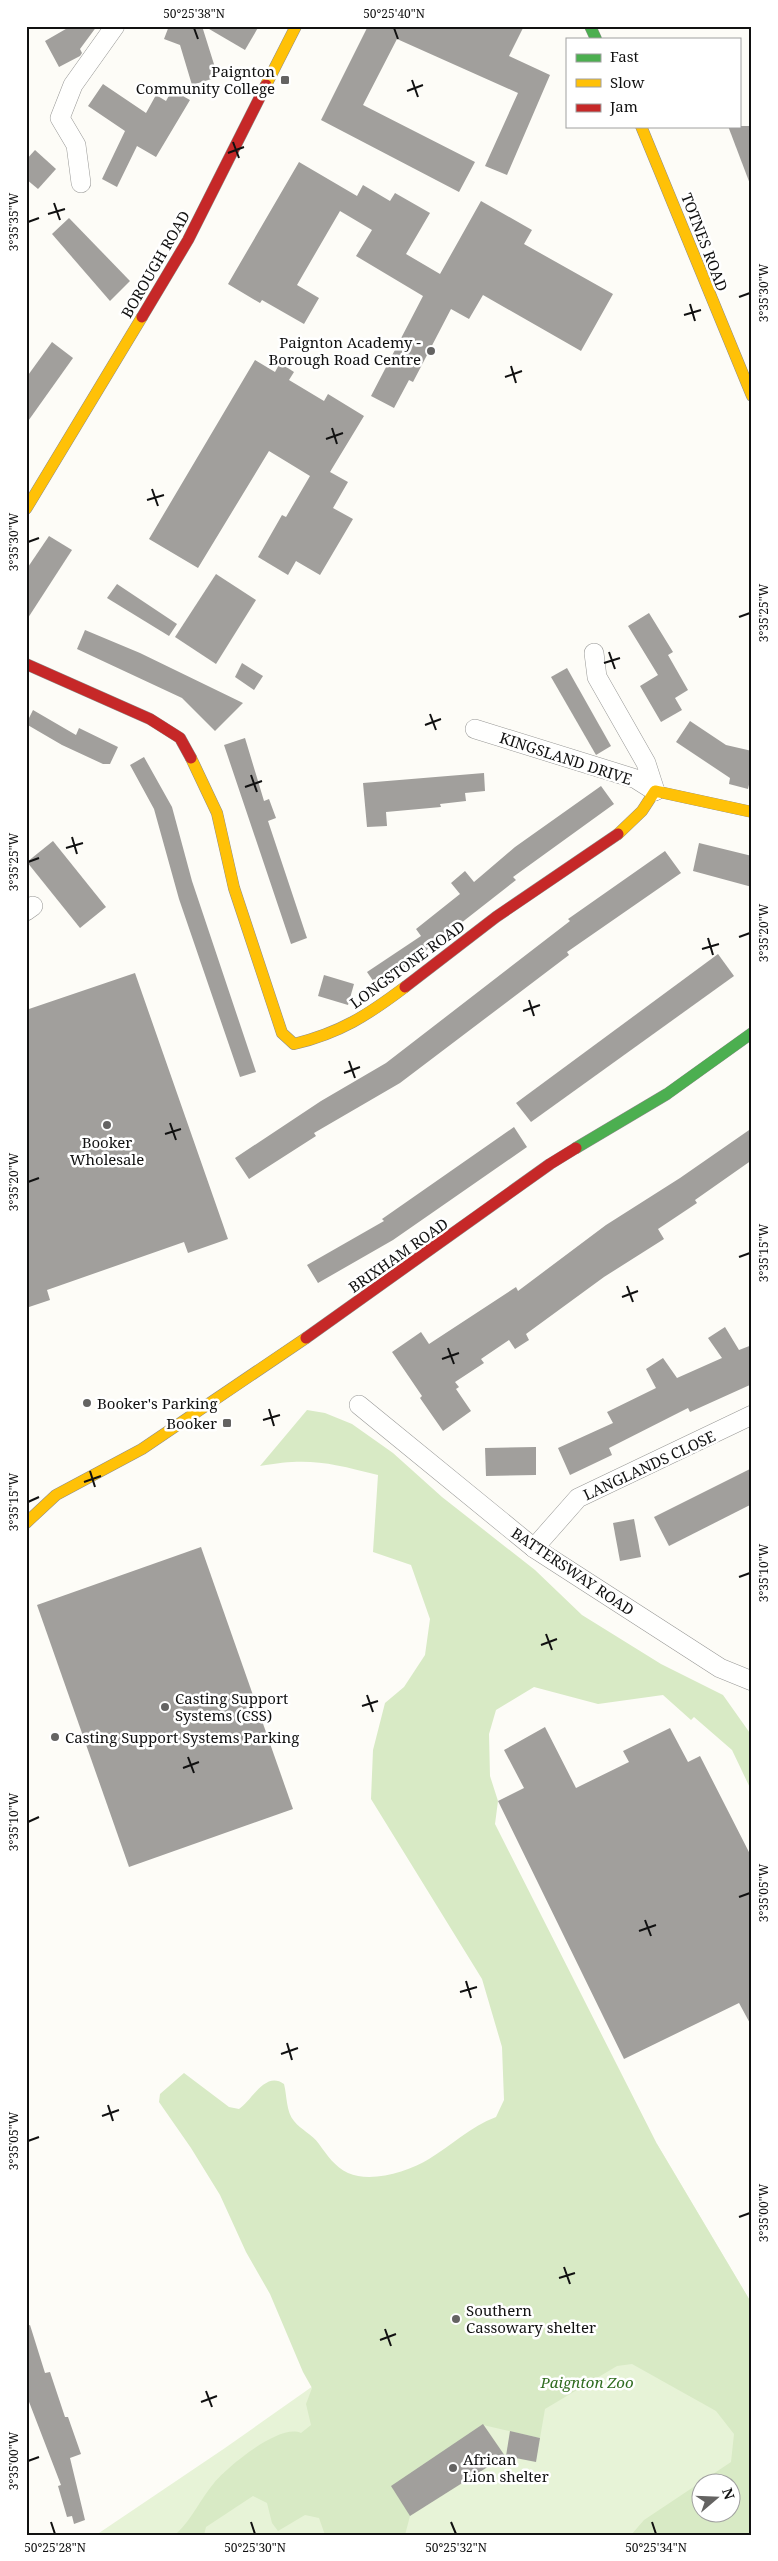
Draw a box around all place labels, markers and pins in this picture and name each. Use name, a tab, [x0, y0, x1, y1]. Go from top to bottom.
place label: Paignton Community College	[136, 61, 275, 98]
marker: Paignton Community College	[279, 74, 291, 86]
place label: Paignton Academy - Borough Road Centre	[268, 332, 421, 369]
marker: Paignton Academy - Borough Road Centre	[425, 345, 437, 357]
marker: Booker Wholesale	[101, 1119, 113, 1131]
place label: Booker Wholesale	[70, 1132, 144, 1169]
place label: Booker's Parking	[97, 1393, 218, 1413]
marker: Booker's Parking	[81, 1397, 93, 1409]
place label: Booker	[166, 1413, 217, 1433]
marker: Booker	[221, 1417, 233, 1429]
place label: Casting Support Systems (CSS)	[175, 1688, 288, 1725]
marker: Casting Support Systems (CSS)	[159, 1701, 171, 1713]
place label: Casting Support Systems Parking	[65, 1727, 299, 1747]
marker: Casting Support Systems Parking	[49, 1731, 61, 1743]
place label: Southern Cassowary shelter	[466, 2300, 596, 2337]
marker: Southern Cassowary shelter	[450, 2313, 462, 2325]
place label: African Lion shelter	[463, 2449, 549, 2486]
marker: African Lion shelter	[447, 2462, 459, 2474]

